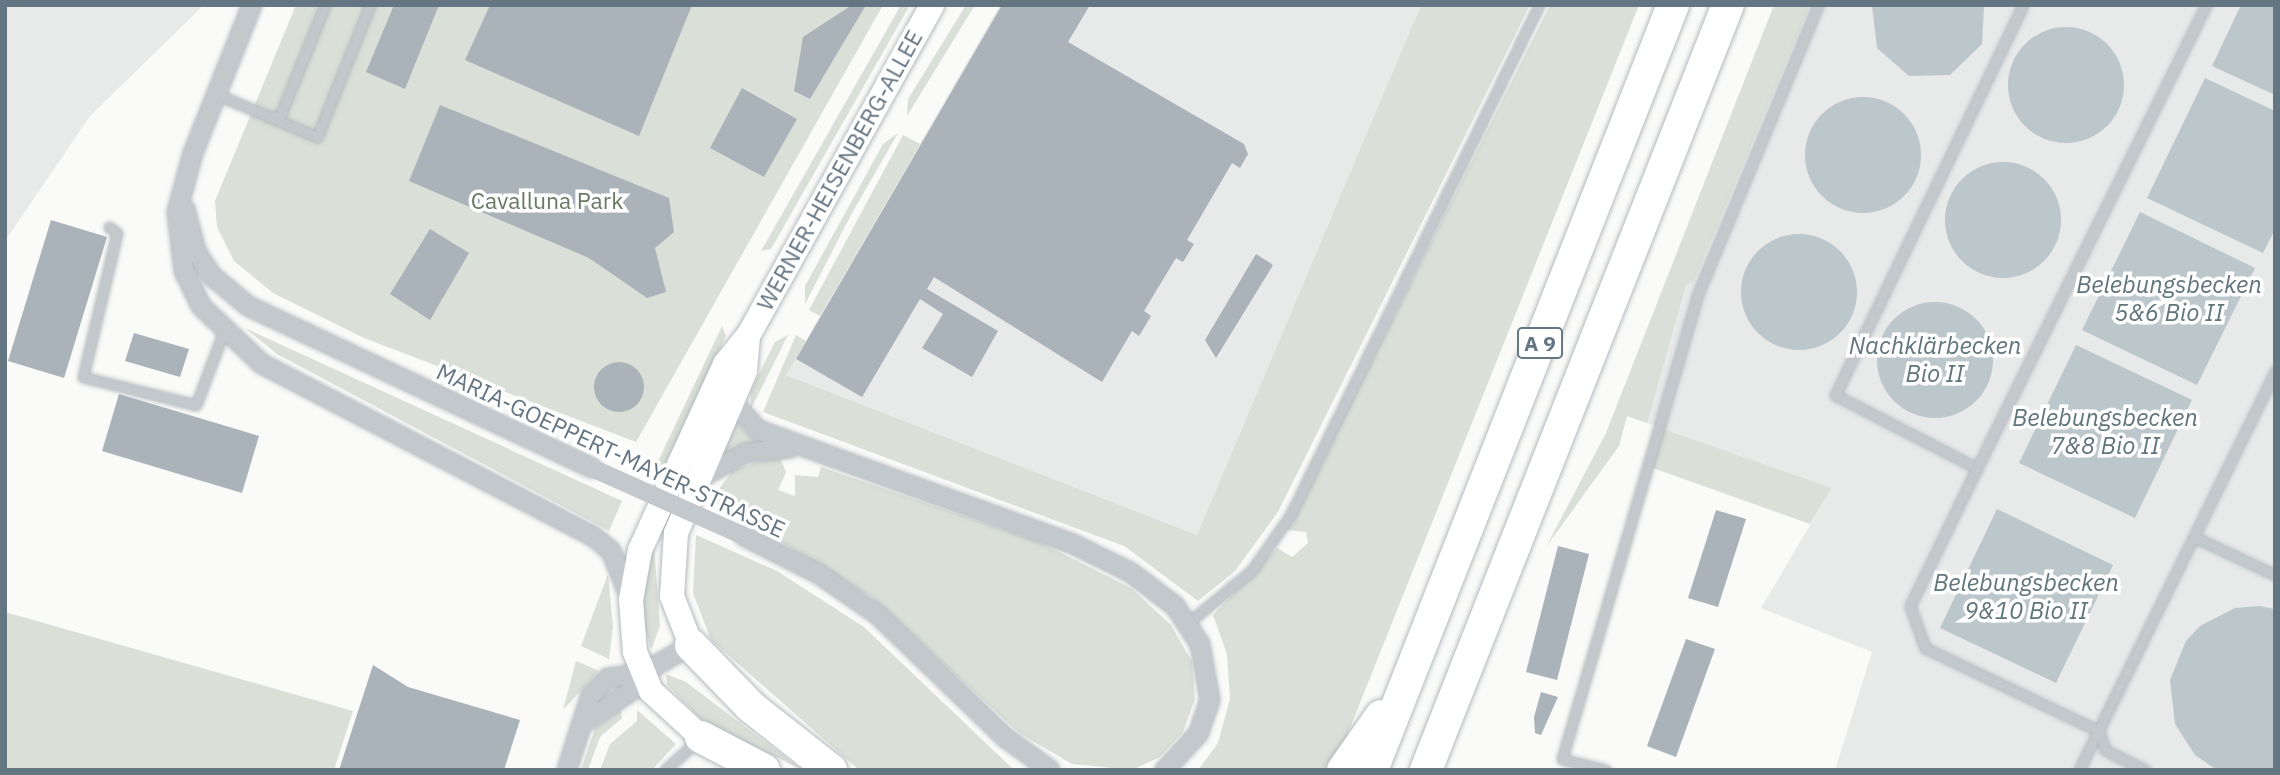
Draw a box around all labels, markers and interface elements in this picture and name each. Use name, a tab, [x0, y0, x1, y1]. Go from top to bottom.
street label: WERNER-HEISENBERG-ALLEE	[750, 25, 928, 315]
park label: Cavalluna Park	[471, 186, 623, 214]
water label: Belebungsbecken 5&6 Bio II	[2076, 271, 2262, 327]
road number: A 9	[1516, 326, 1564, 360]
water label: Nachklärbecken Bio II	[1849, 332, 2021, 388]
street label: MARIA-GOEPPERT-MAYER-STRASSE	[432, 357, 790, 543]
water label: Belebungsbecken 7&8 Bio II	[2012, 404, 2198, 460]
water label: Belebungsbecken 9&10 Bio II	[1933, 569, 2119, 625]

